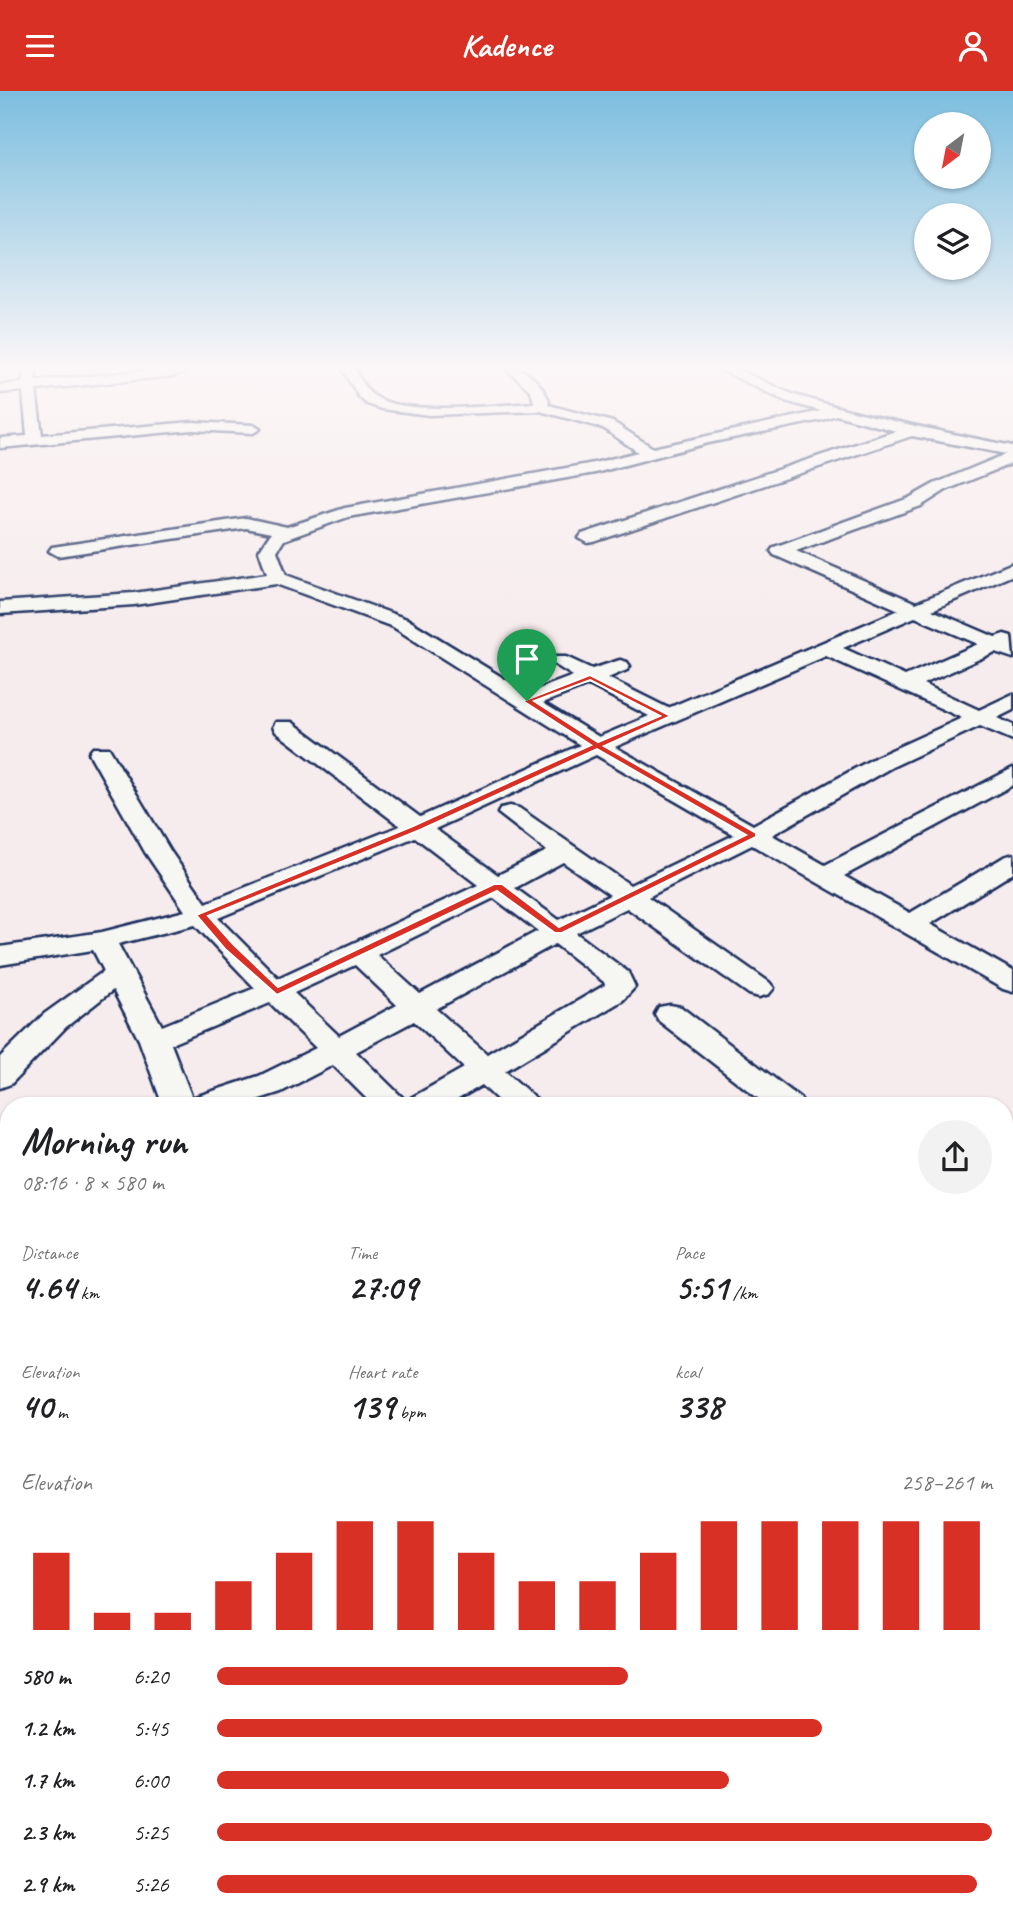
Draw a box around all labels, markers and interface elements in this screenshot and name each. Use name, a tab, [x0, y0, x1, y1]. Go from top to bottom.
text: Kadence	[461, 25, 552, 66]
icon: menu	[21, 27, 59, 65]
icon: person	[954, 27, 992, 65]
north arrow	[914, 112, 990, 189]
map controls	[914, 112, 991, 280]
button: layers	[914, 203, 991, 280]
pin	[497, 629, 557, 701]
icon: arrive	[508, 640, 546, 678]
text: Morning run	[21, 1118, 187, 1165]
button: share	[918, 1120, 992, 1194]
text: 08:16 · 8 × 580 m	[21, 1168, 164, 1197]
text: Distance	[21, 1241, 78, 1265]
text: Time	[348, 1241, 377, 1265]
text: Pace	[675, 1241, 704, 1265]
text: 4.64	[21, 1265, 76, 1310]
text: 27:09	[348, 1265, 417, 1310]
text: 5:51	[675, 1265, 728, 1310]
text: km	[76, 1281, 99, 1305]
text: /km	[728, 1281, 758, 1305]
text: Elevation	[21, 1360, 79, 1384]
text: Heart rate	[348, 1360, 417, 1384]
text: kcal	[675, 1360, 700, 1384]
text: 40	[21, 1384, 53, 1429]
text: 139	[348, 1384, 395, 1429]
text: 338	[675, 1384, 722, 1429]
text: m	[53, 1400, 68, 1424]
text: bpm	[395, 1400, 426, 1424]
text: Elevation	[21, 1468, 92, 1497]
text: 258–261 m	[901, 1468, 992, 1497]
text: 580 m	[21, 1662, 70, 1691]
text: 6:20	[133, 1662, 169, 1691]
text: 1.2 km	[21, 1714, 75, 1743]
text: 5:45	[133, 1714, 169, 1743]
text: 1.7 km	[21, 1766, 74, 1795]
text: 6:00	[133, 1766, 169, 1795]
text: 2.3 km	[21, 1818, 75, 1847]
text: 5:25	[133, 1818, 169, 1847]
text: 2.9 km	[21, 1870, 74, 1899]
text: 5:26	[133, 1870, 169, 1899]

